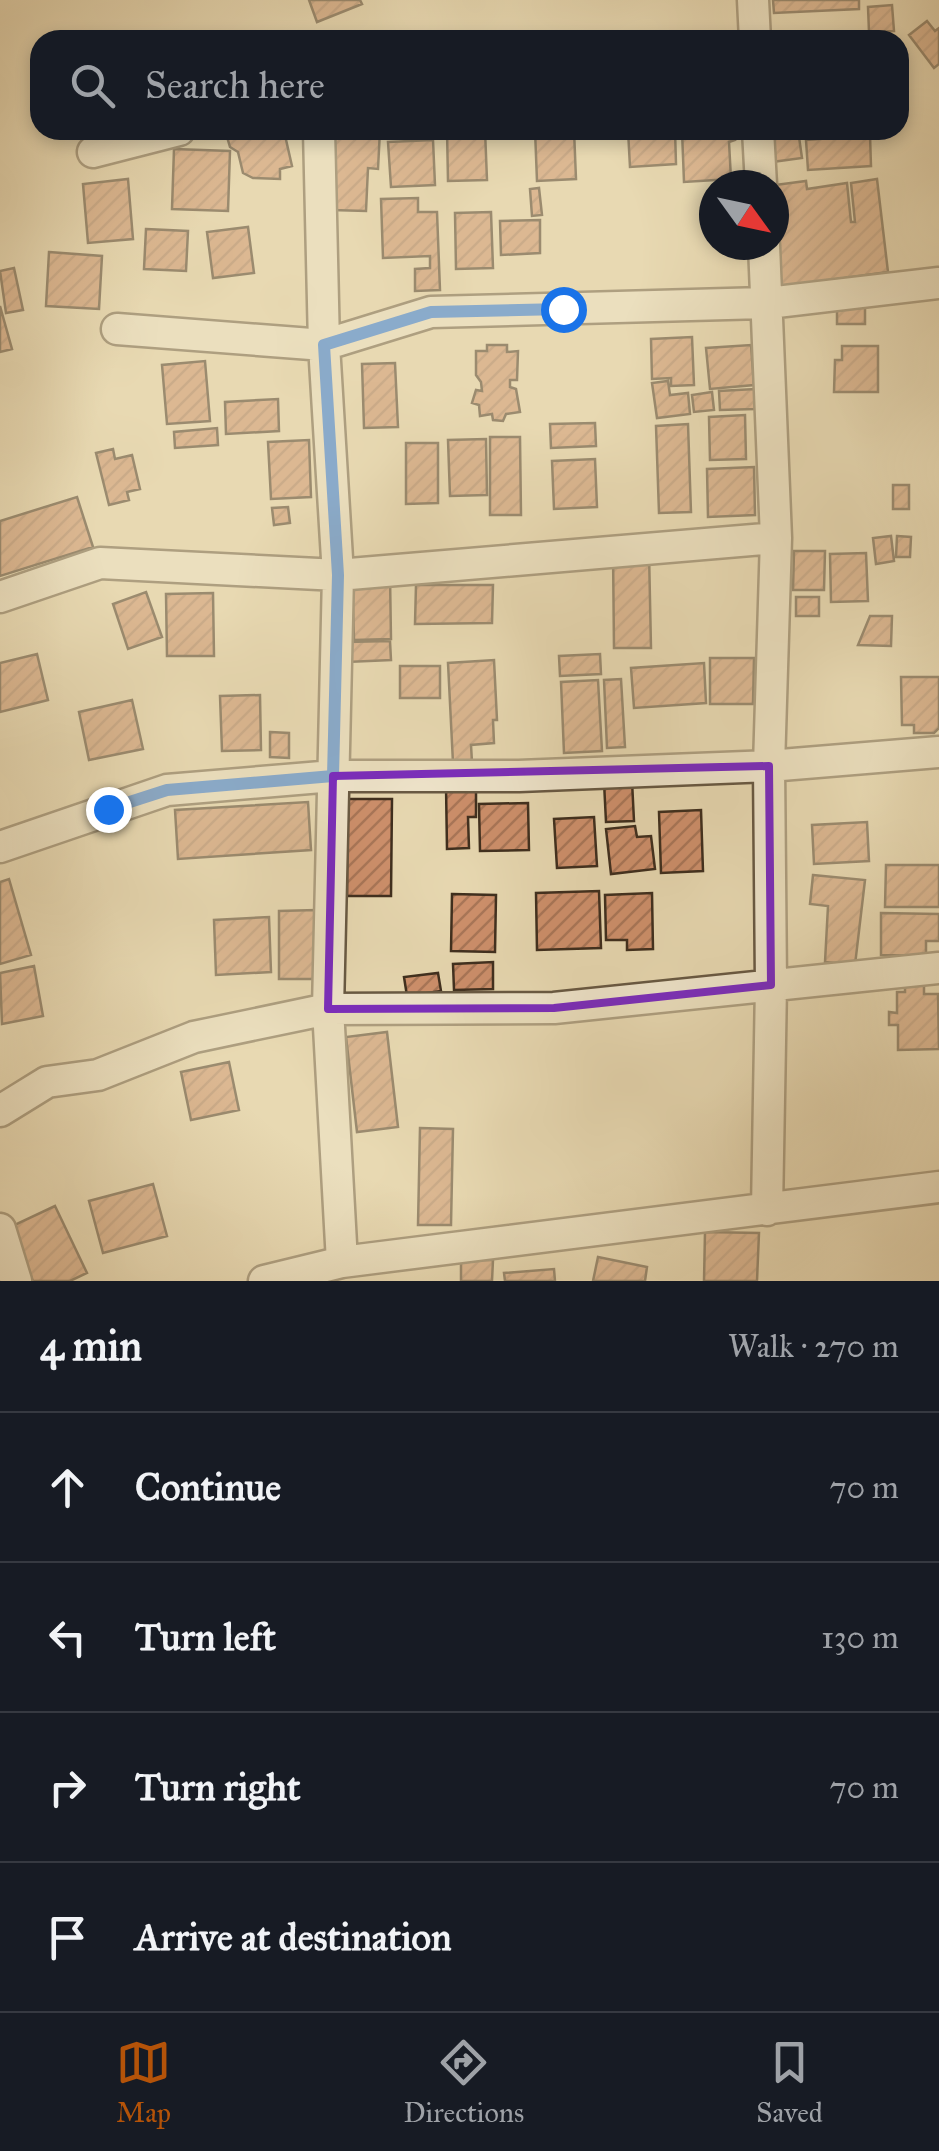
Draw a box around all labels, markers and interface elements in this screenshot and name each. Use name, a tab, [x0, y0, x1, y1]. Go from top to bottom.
search box	[30, 30, 909, 140]
icon: search	[65, 58, 120, 113]
text: Search here	[145, 62, 325, 108]
north arrow	[699, 170, 789, 260]
route start	[541, 287, 587, 333]
route end	[86, 787, 132, 833]
text: 4 min	[40, 1320, 142, 1372]
text: Walk · 270 m	[728, 1327, 899, 1366]
icon: ahead	[40, 1460, 95, 1515]
text: Continue	[135, 1464, 281, 1510]
text: 70 m	[830, 1468, 899, 1507]
icon: left	[40, 1610, 95, 1665]
text: Turn left	[135, 1614, 276, 1660]
text: 130 m	[821, 1618, 899, 1657]
icon: right	[40, 1760, 95, 1815]
text: Turn right	[135, 1764, 301, 1810]
text: 70 m	[830, 1768, 899, 1807]
icon: arrive	[40, 1910, 95, 1965]
text: Arrive at destination	[135, 1914, 452, 1960]
tab: Map	[116, 2035, 171, 2130]
tab: Directions	[403, 2035, 524, 2130]
tab: Saved	[756, 2035, 823, 2130]

